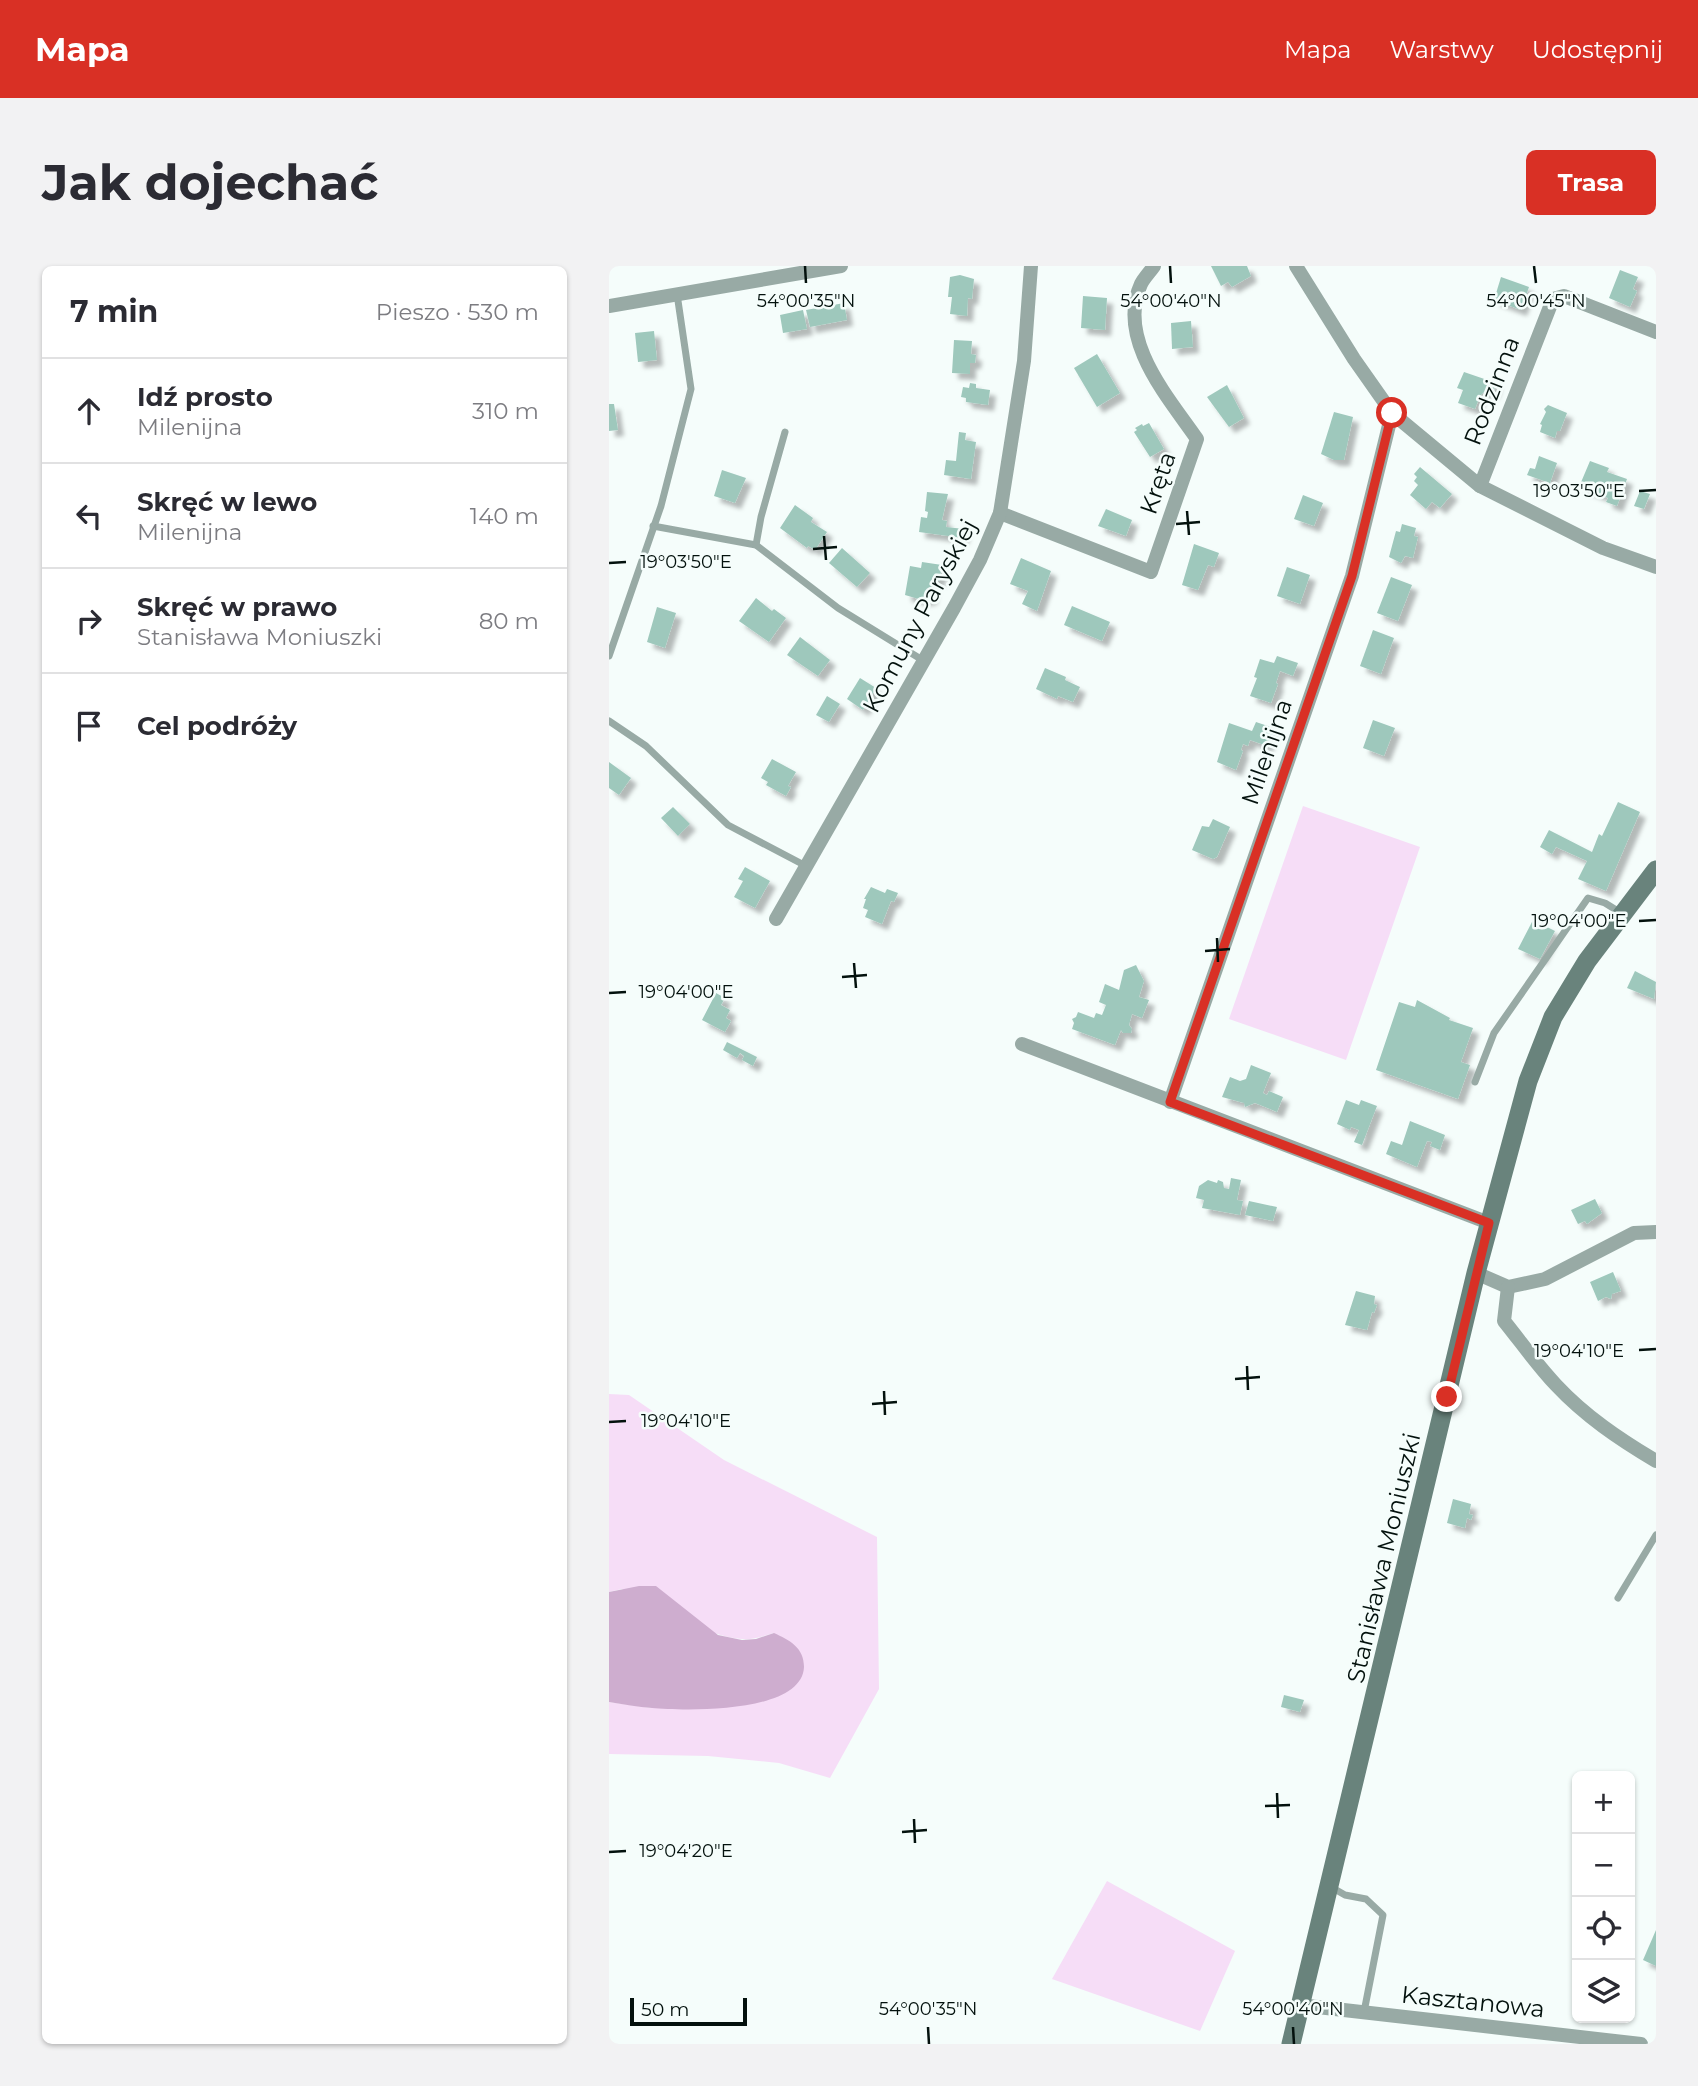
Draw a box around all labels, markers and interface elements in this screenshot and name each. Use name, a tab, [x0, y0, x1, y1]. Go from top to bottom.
text: Mapa	[35, 29, 130, 69]
text: Mapa	[1284, 35, 1351, 64]
text: Warstwy	[1389, 35, 1494, 64]
text: Udostępnij	[1532, 35, 1663, 64]
button: Trasa	[1526, 150, 1656, 215]
text: Jak dojechać	[42, 153, 378, 212]
text: 54°00'35"N	[757, 290, 855, 312]
text: 54°00'40"N	[1120, 290, 1222, 312]
text: 54°00'45"N	[1486, 290, 1586, 312]
text: 7 min	[70, 293, 158, 330]
text: Pieszo · 530 m	[376, 298, 539, 326]
street label: Rodzinna	[1458, 332, 1525, 449]
text: Idź prosto	[137, 381, 273, 413]
icon: ahead	[70, 392, 108, 430]
text: 310 m	[472, 397, 539, 425]
route start	[1376, 397, 1407, 428]
text: Milenijna	[137, 413, 242, 441]
street label: Kręta	[1133, 448, 1182, 518]
text: 19°03'50"E	[1533, 480, 1625, 502]
text: Skręć w lewo	[137, 486, 317, 518]
icon: left	[70, 497, 108, 535]
text: 140 m	[470, 502, 539, 530]
street label: Komuny Paryskiej	[856, 514, 983, 717]
text: Milenijna	[137, 518, 242, 546]
text: 19°03'50"E	[640, 551, 732, 573]
text: Skręć w prawo	[137, 591, 337, 623]
icon: right	[70, 602, 108, 640]
text: 80 m	[479, 607, 539, 635]
text: Stanisława Moniuszki	[137, 623, 382, 651]
street label: Milenijna	[1235, 695, 1298, 809]
icon: arrive	[70, 707, 108, 745]
text: Cel podróży	[137, 710, 297, 742]
text: 19°04'00"E	[1532, 910, 1626, 932]
text: 19°04'00"E	[639, 981, 733, 1003]
text: 19°04'10"E	[1534, 1340, 1624, 1362]
route end	[1431, 1381, 1462, 1412]
text: 19°04'10"E	[641, 1410, 731, 1432]
street label: Stanisława Moniuszki	[1341, 1430, 1426, 1686]
map controls	[1572, 1771, 1635, 2023]
button: +	[1572, 1771, 1635, 1834]
button: −	[1572, 1834, 1635, 1897]
text: 19°04'20"E	[639, 1840, 733, 1862]
button: locate	[1572, 1897, 1635, 1960]
button: layers	[1572, 1960, 1635, 2023]
street label: Kasztanowa	[1400, 1980, 1546, 2023]
scale bar	[630, 1995, 747, 2027]
text: 50 m	[641, 1998, 689, 2021]
text: 54°00'35"N	[879, 1998, 977, 2020]
text: 54°00'40"N	[1242, 1998, 1344, 2020]

